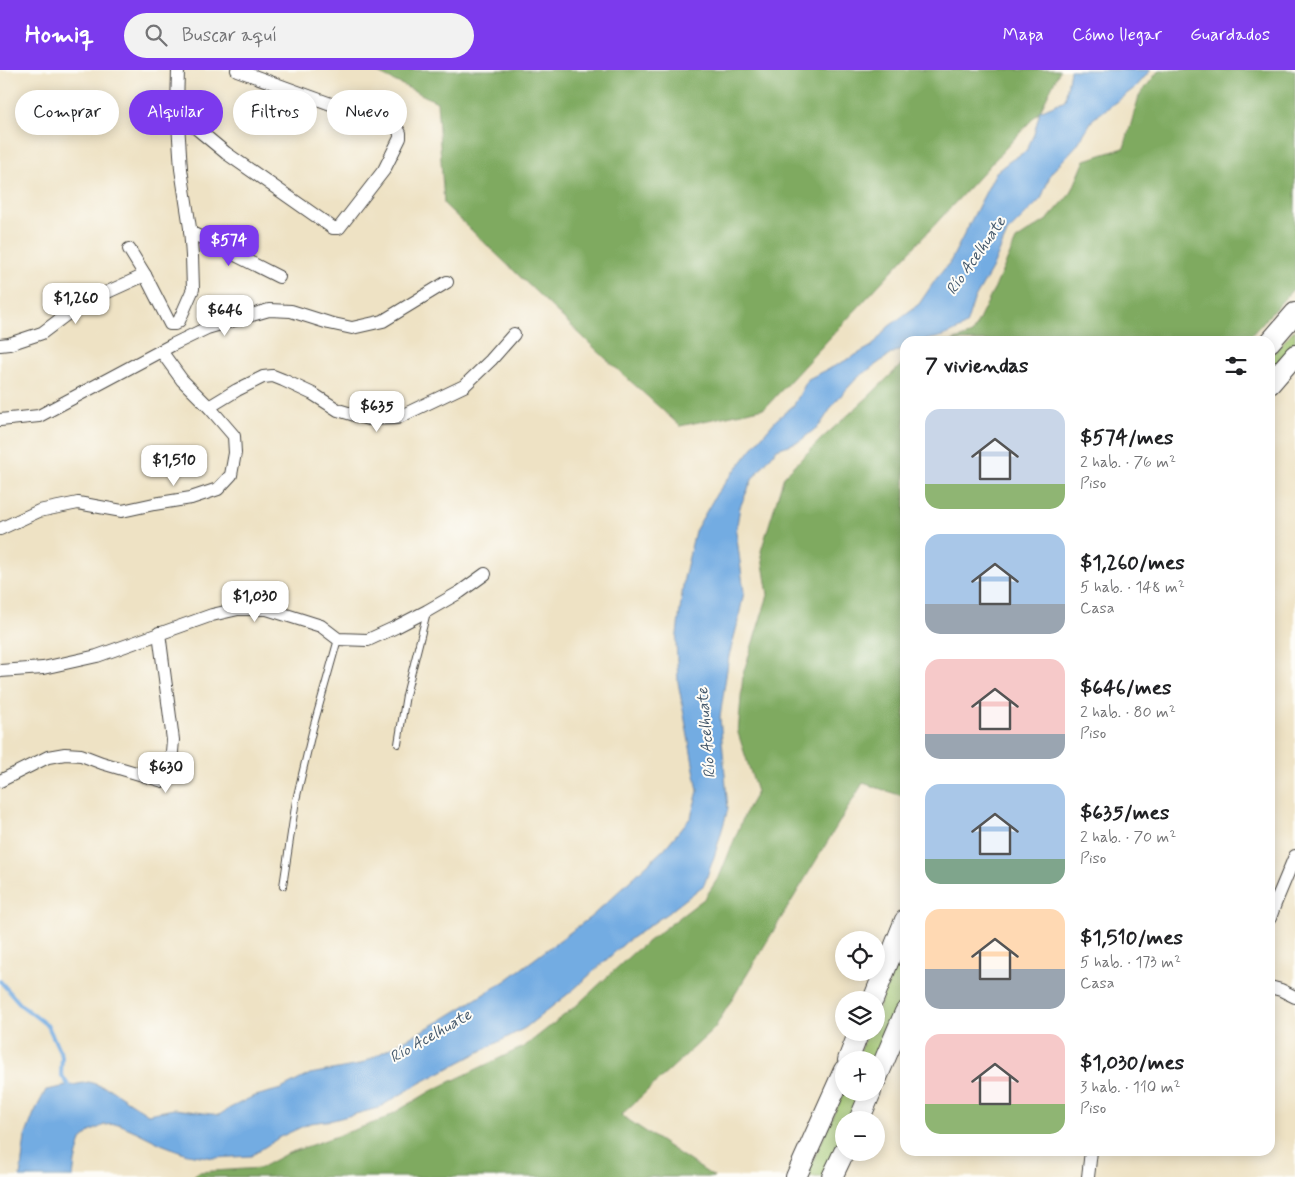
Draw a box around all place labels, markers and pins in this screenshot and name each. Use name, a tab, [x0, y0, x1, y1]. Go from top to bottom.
pin: $574	[199, 224, 259, 267]
pin: $1,260	[35, 282, 117, 325]
pin: $646	[195, 294, 255, 337]
pin: $635	[347, 390, 407, 433]
pin: $1,510	[133, 444, 215, 487]
pin: $1,030	[214, 580, 296, 623]
pin: $630	[136, 752, 196, 794]

